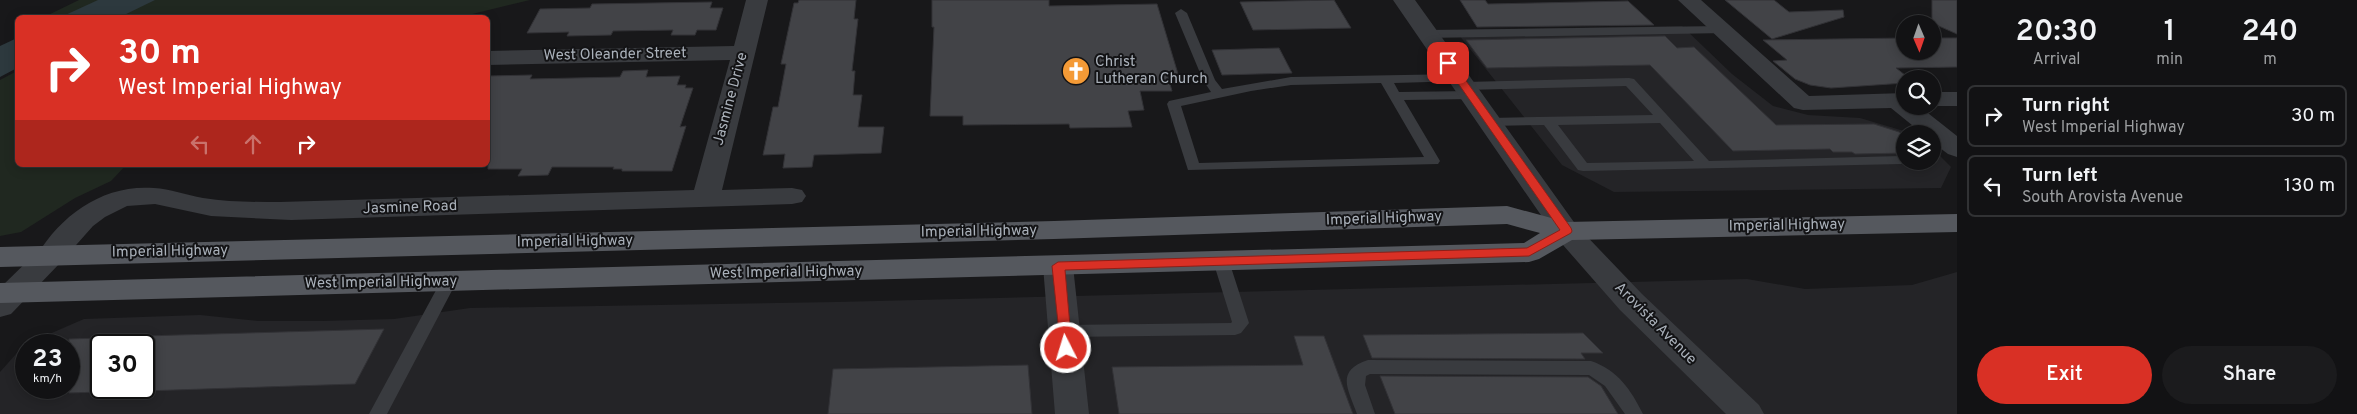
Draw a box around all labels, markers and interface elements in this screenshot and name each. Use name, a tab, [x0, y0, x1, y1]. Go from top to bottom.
text: 20:30	[2016, 14, 2098, 51]
text: 1	[2164, 14, 2176, 51]
text: 240	[2242, 14, 2298, 51]
north arrow	[1896, 15, 1941, 60]
map controls	[1896, 15, 1941, 170]
text: 30 m	[118, 32, 201, 76]
icon: right	[35, 35, 100, 100]
pin	[1427, 42, 1469, 84]
street label: West Oleander Street	[543, 44, 687, 66]
icon: arrive	[1434, 49, 1462, 77]
street label: Jasmine Drive	[709, 50, 753, 148]
text: Arrival	[2033, 50, 2081, 70]
text: min	[2156, 50, 2183, 70]
text: m	[2263, 50, 2277, 70]
place label: Christ Lutheran Church	[1095, 53, 1208, 89]
church icon: Christ Lutheran Church	[1061, 56, 1091, 86]
button: search	[1896, 70, 1941, 115]
text: West Imperial Highway	[118, 75, 342, 102]
text: Turn right	[2022, 94, 2110, 118]
icon: right	[1979, 102, 2007, 130]
text: 30 m	[2291, 104, 2335, 128]
text: West Imperial Highway	[2022, 118, 2185, 138]
button: layers	[1896, 125, 1941, 170]
icon: left	[186, 130, 214, 158]
icon: ahead	[239, 130, 267, 158]
icon: right	[292, 130, 320, 158]
text: Turn left	[2022, 164, 2098, 188]
icon: left	[1979, 172, 2007, 200]
text: 130 m	[2284, 174, 2335, 198]
text: South Arovista Avenue	[2022, 188, 2183, 208]
street label: Jasmine Road	[362, 197, 458, 219]
street label: Imperial Highway	[1326, 207, 1443, 231]
street label: Imperial Highway	[1729, 215, 1845, 237]
street label: Imperial Highway	[921, 221, 1037, 243]
street label: Imperial Highway	[517, 231, 633, 253]
street label: Imperial Highway	[112, 241, 228, 263]
street label: West Imperial Highway	[709, 262, 863, 284]
street label: West Imperial Highway	[304, 272, 458, 294]
street label: Arovista Avenue	[1610, 279, 1700, 369]
position arrow	[1039, 321, 1091, 373]
speed limit sign: 30	[90, 334, 155, 399]
text: 23	[32, 344, 63, 376]
button: Exit	[1977, 346, 2152, 404]
button: Share	[2162, 346, 2337, 404]
text: km/h	[33, 371, 62, 387]

